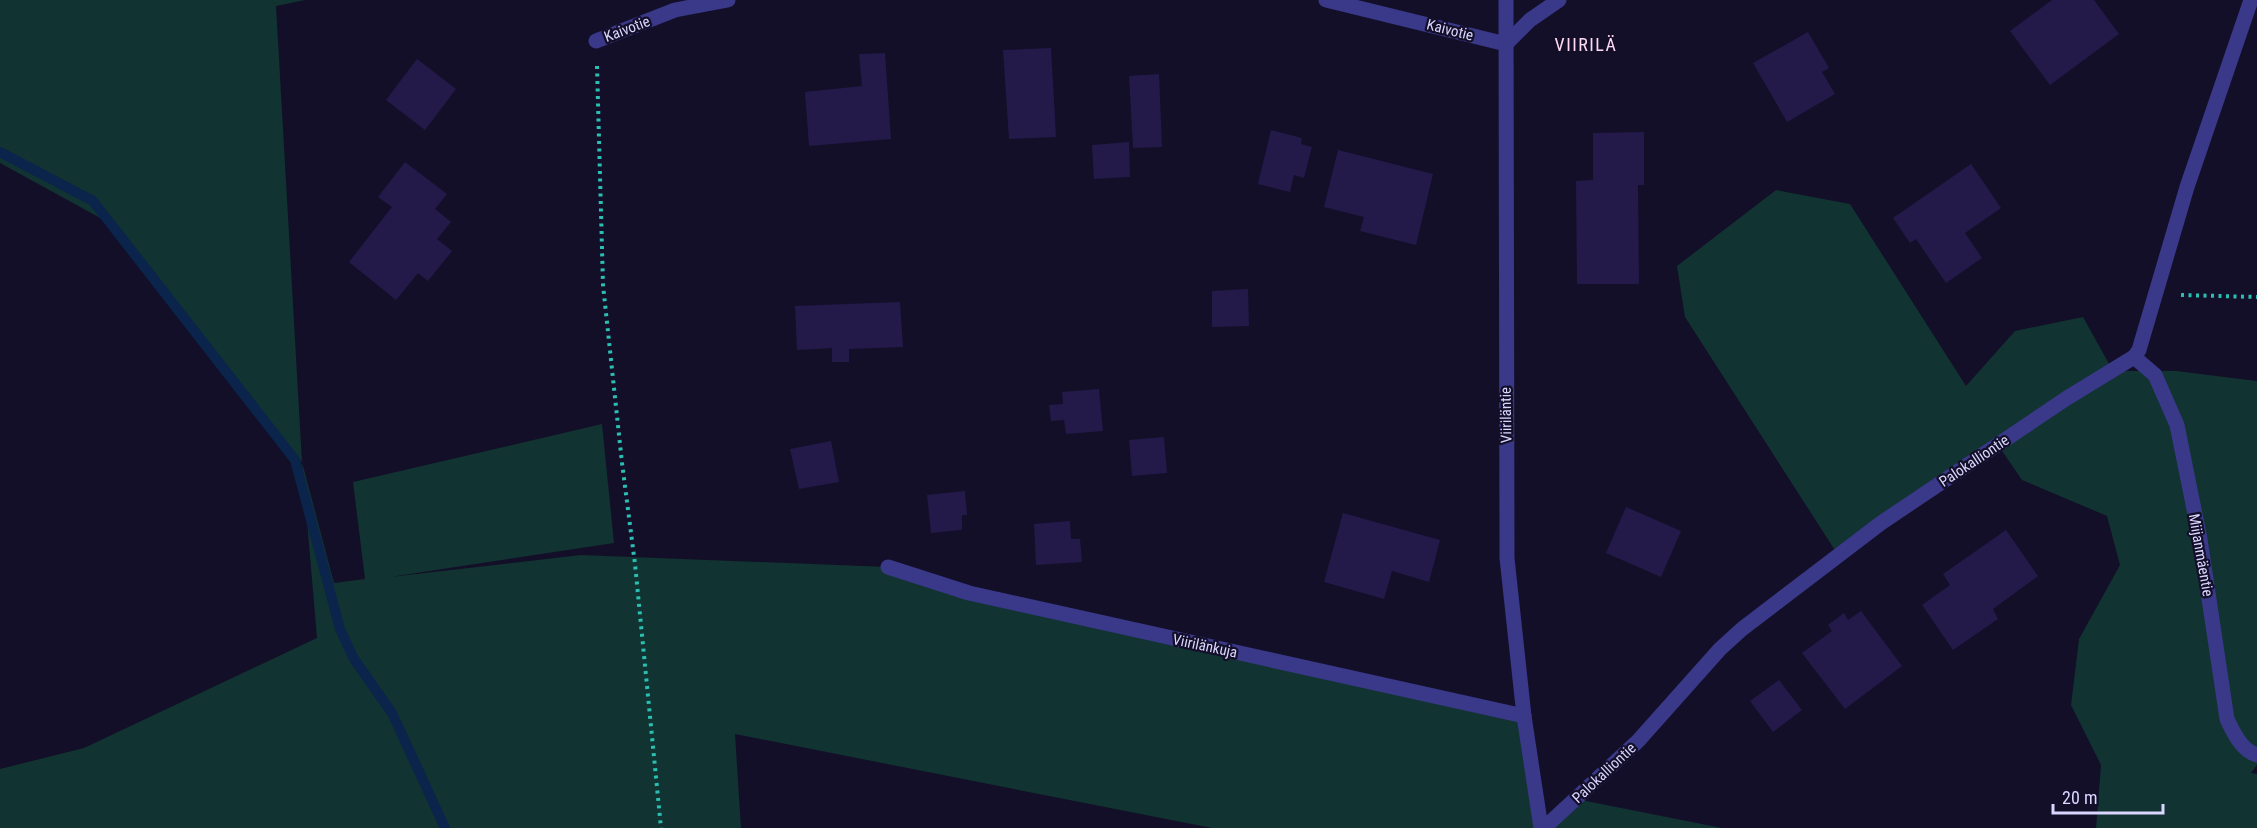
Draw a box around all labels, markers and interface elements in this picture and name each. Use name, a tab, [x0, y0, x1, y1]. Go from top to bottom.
street label: Kaivotie	[602, 12, 652, 46]
street label: Kaivotie	[1425, 16, 1475, 44]
district label: VIIRILÄ	[1555, 34, 1617, 55]
street label: Viiriläntie	[1497, 387, 1515, 443]
street label: Palokalliontie	[1936, 431, 2012, 491]
street label: Miijanmäentie	[2185, 512, 2217, 598]
street label: Viirilänkuja	[1171, 630, 1239, 662]
street label: Palokalliontie	[1568, 739, 1640, 807]
scale bar	[2053, 777, 2162, 815]
text: 20 m	[2062, 787, 2097, 808]

